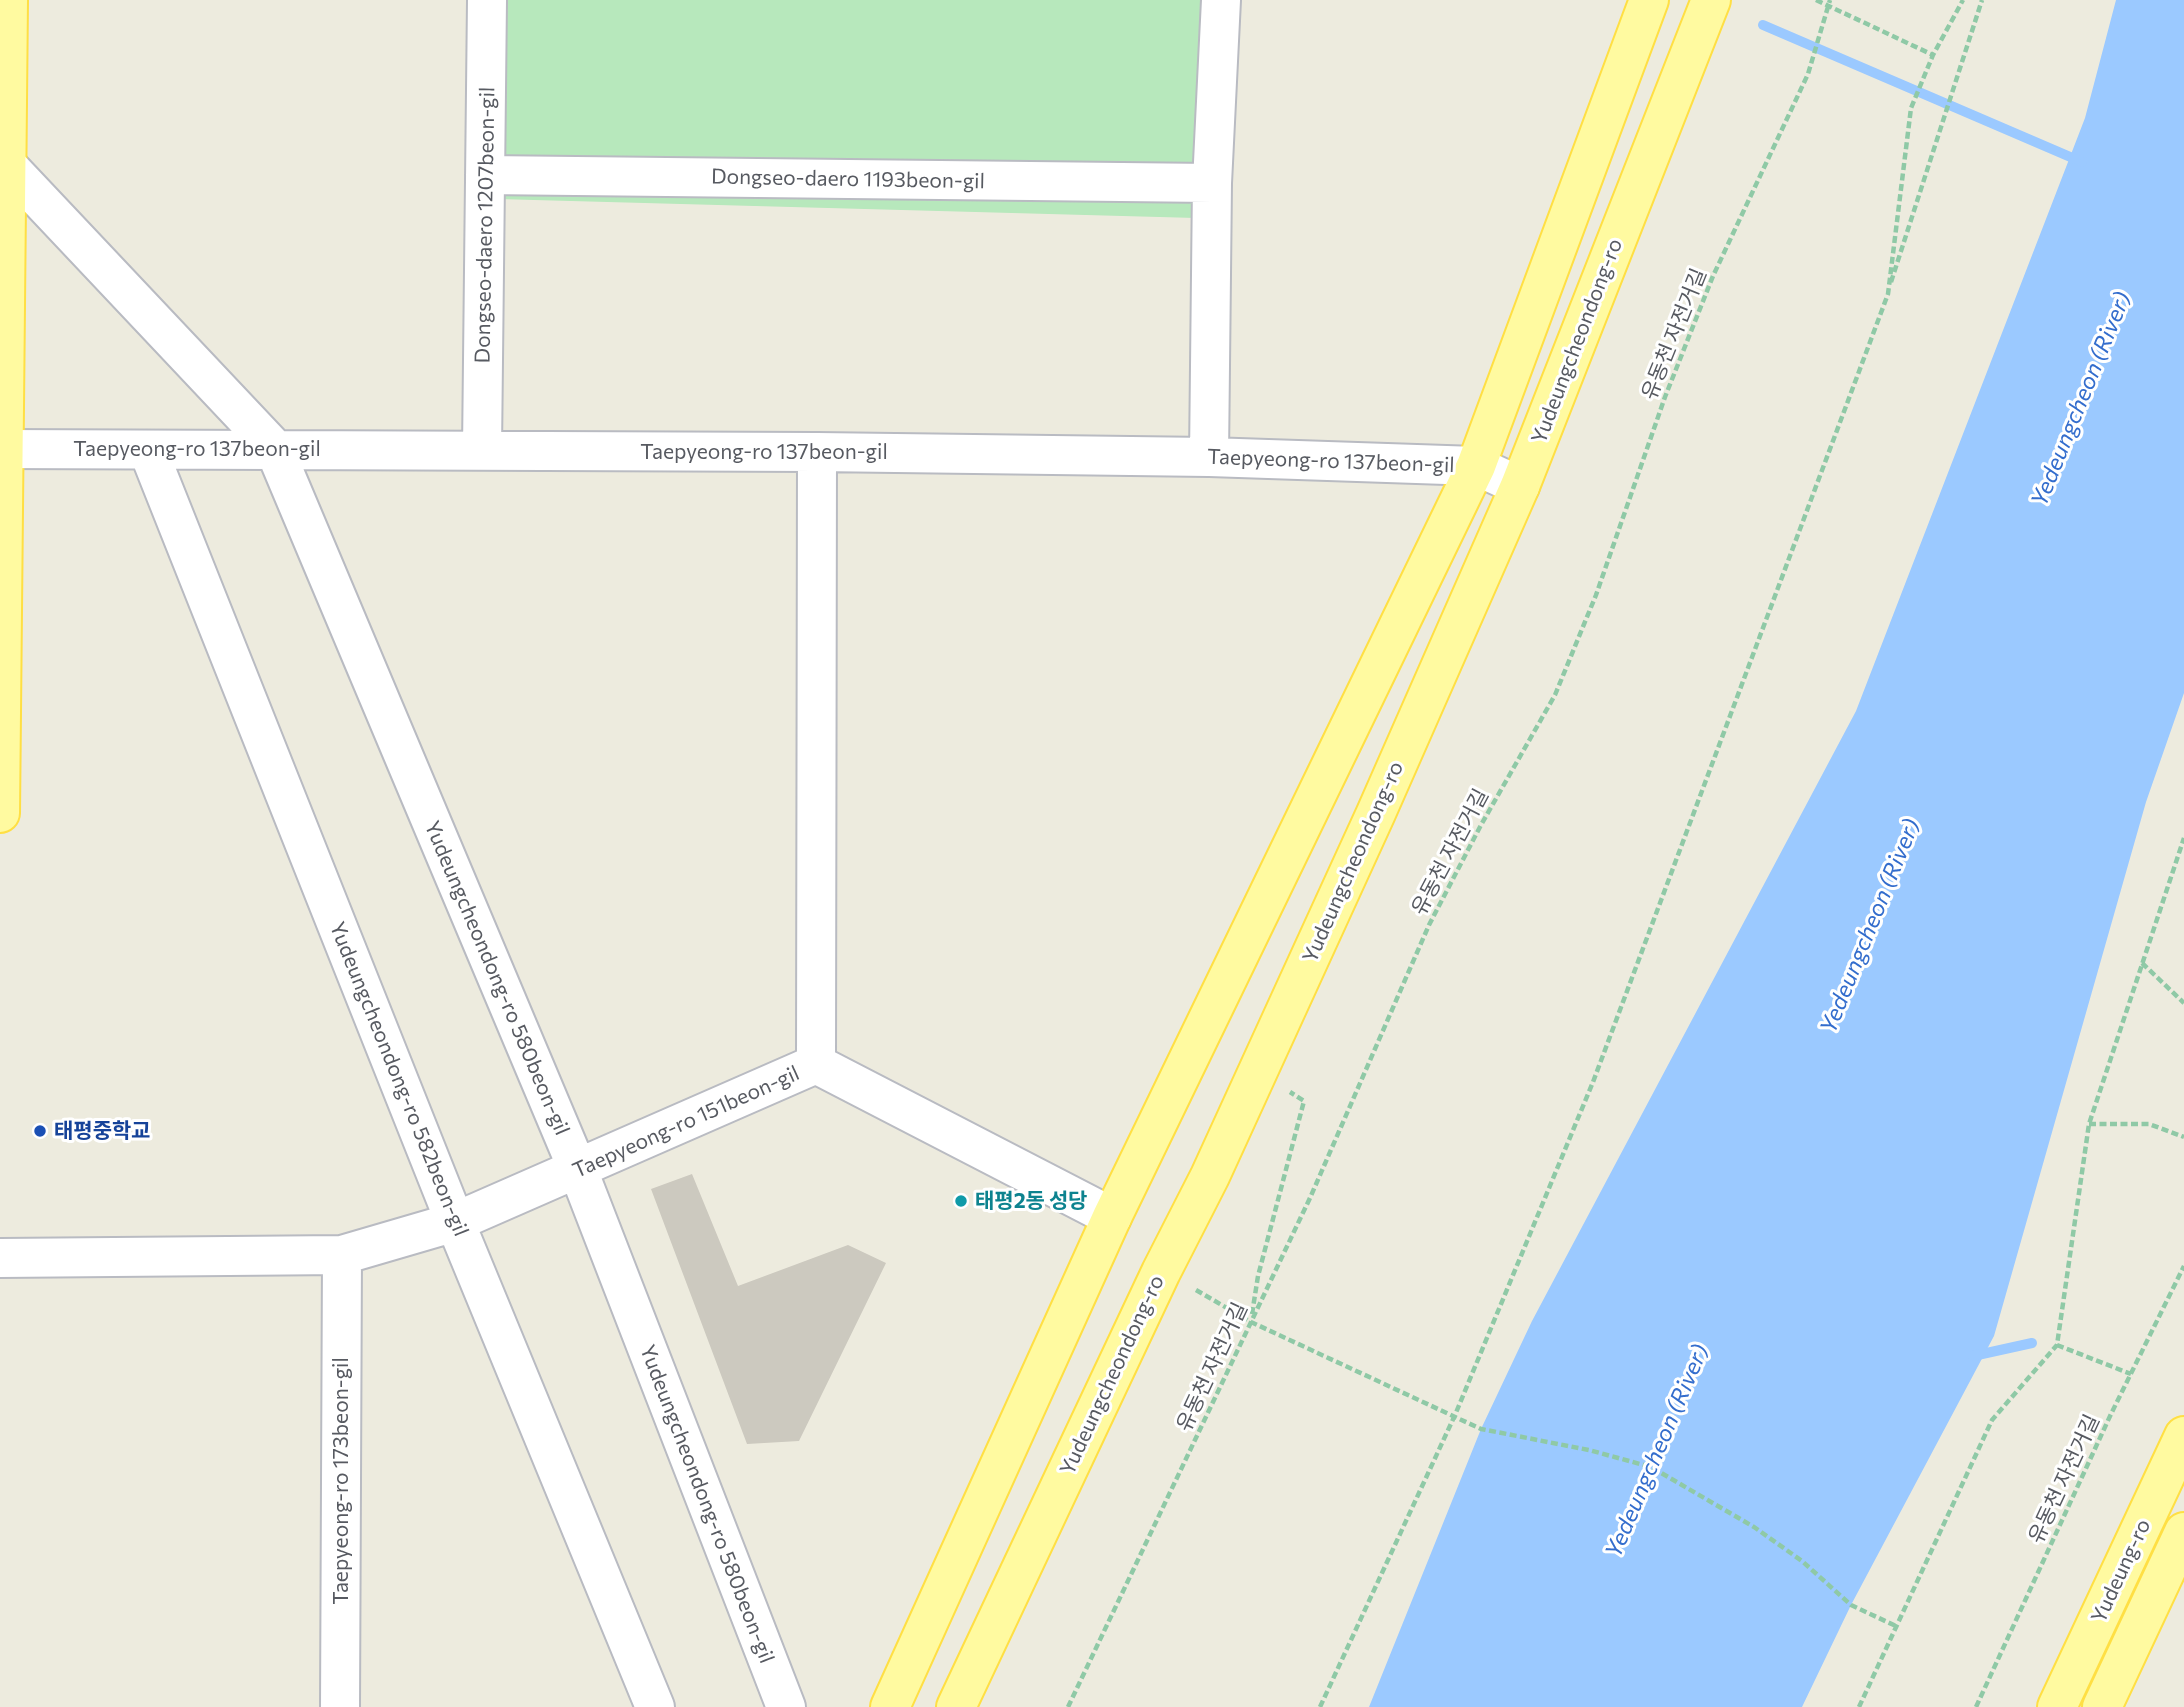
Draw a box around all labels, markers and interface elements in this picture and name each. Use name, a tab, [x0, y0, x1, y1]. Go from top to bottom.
street label: Dongseo-daero 1207beon-gil	[470, 87, 500, 363]
street label: Dongseo-daero 1193beon-gil	[711, 164, 985, 194]
street label: Yudeungcheondong-ro	[1526, 235, 1628, 447]
street label: 유동천 자전거길	[1636, 265, 1712, 403]
water label: Yedeungcheon (River)	[2025, 288, 2137, 510]
street label: Taepyeong-ro 137beon-gil	[73, 436, 321, 462]
street label: Taepyeong-ro 137beon-gil	[640, 439, 888, 465]
street label: Taepyeong-ro 137beon-gil	[1207, 444, 1455, 478]
street label: Yudeungcheondong-ro	[1297, 758, 1409, 966]
street label: 유동천 자전거길	[1406, 785, 1494, 919]
water label: Yedeungcheon (River)	[1814, 815, 1926, 1037]
street label: Yudeungcheondong-ro 580beon-gil	[419, 817, 575, 1139]
street label: Yudeungcheondong-ro 582beon-gil	[324, 918, 474, 1240]
street label: Taepyeong-ro 151beon-gil	[569, 1061, 803, 1183]
place label: 태평중학교	[54, 1118, 151, 1144]
marker: 태평중학교	[32, 1123, 48, 1139]
place label: 태평2동 성당	[975, 1188, 1088, 1214]
marker: 태평2동 성당	[953, 1193, 969, 1209]
street label: Yudeungcheondong-ro	[1055, 1271, 1169, 1479]
street label: 유동천 자전거길	[1171, 1299, 1253, 1435]
water label: Yedeungcheon (River)	[1600, 1340, 1714, 1562]
street label: Yudeungcheondong-ro 580beon-gil	[634, 1341, 780, 1667]
street label: Taepyeong-ro 173beon-gil	[328, 1357, 354, 1605]
street label: 유동천 자전거길	[2023, 1411, 2105, 1547]
street label: Yudeung-ro	[2086, 1515, 2156, 1627]

